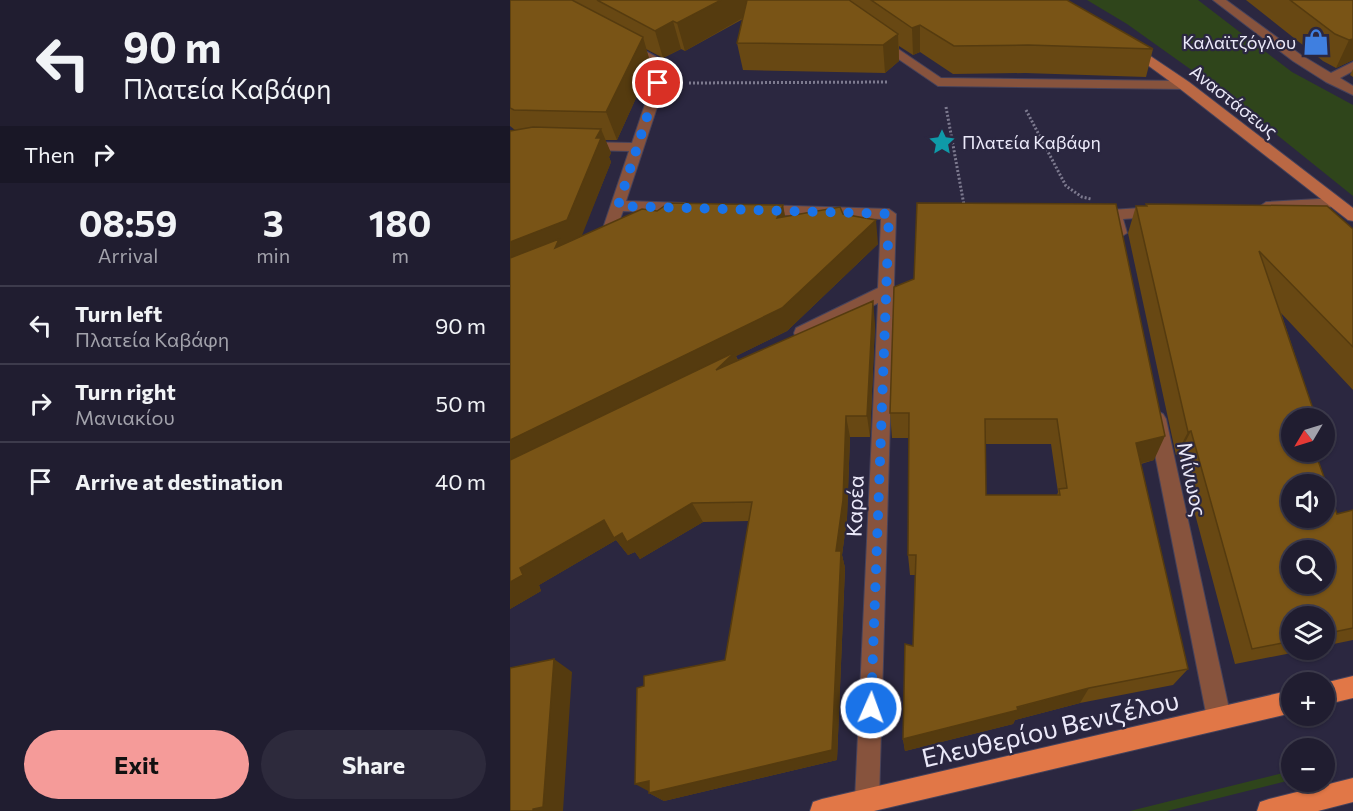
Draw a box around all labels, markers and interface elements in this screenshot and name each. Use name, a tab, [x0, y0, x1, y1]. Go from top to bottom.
text: 90 m	[123, 20, 222, 72]
icon: left	[24, 24, 102, 102]
shop icon: Καλαϊτζόγλου	[1301, 27, 1331, 57]
place label: Καλαϊτζόγλου	[1182, 31, 1296, 53]
pin	[632, 57, 683, 108]
street label: Αναστάσεως	[1186, 60, 1282, 142]
icon: arrive	[641, 66, 674, 99]
text: Πλατεία Καβάφη	[123, 72, 331, 105]
place icon: Πλατεία Καβάφη	[927, 127, 957, 157]
place label: Πλατεία Καβάφη	[962, 131, 1101, 153]
icon: right	[87, 138, 120, 171]
text: Then	[24, 141, 75, 168]
text: 08:59	[79, 200, 178, 244]
text: 3	[263, 200, 284, 244]
text: 180	[369, 200, 431, 244]
text: Arrival	[98, 243, 158, 267]
text: min	[256, 243, 290, 267]
text: m	[391, 243, 409, 267]
text: Turn left	[75, 300, 162, 327]
icon: left	[24, 309, 57, 342]
text: 90 m	[435, 312, 486, 339]
text: Πλατεία Καβάφη	[75, 327, 229, 351]
text: Turn right	[75, 378, 176, 405]
icon: right	[24, 387, 57, 420]
text: 50 m	[436, 390, 486, 417]
text: Μανιακίου	[75, 405, 175, 429]
north arrow	[1281, 408, 1335, 462]
map controls	[1281, 408, 1335, 792]
street label: Μίνωος	[1173, 439, 1213, 519]
icon: arrive	[24, 465, 57, 498]
text: Arrive at destination	[75, 468, 283, 495]
text: 40 m	[435, 468, 486, 495]
button: sound	[1281, 474, 1335, 528]
street label: Καρέα	[840, 475, 868, 537]
button: search	[1281, 540, 1335, 594]
button: layers	[1281, 606, 1335, 660]
button: +	[1281, 672, 1335, 726]
position arrow	[839, 676, 903, 740]
street label: Ελευθερίου Βενιζέλου	[918, 683, 1182, 773]
button: Exit	[24, 730, 249, 799]
button: Share	[261, 730, 486, 799]
button: −	[1281, 738, 1335, 792]

